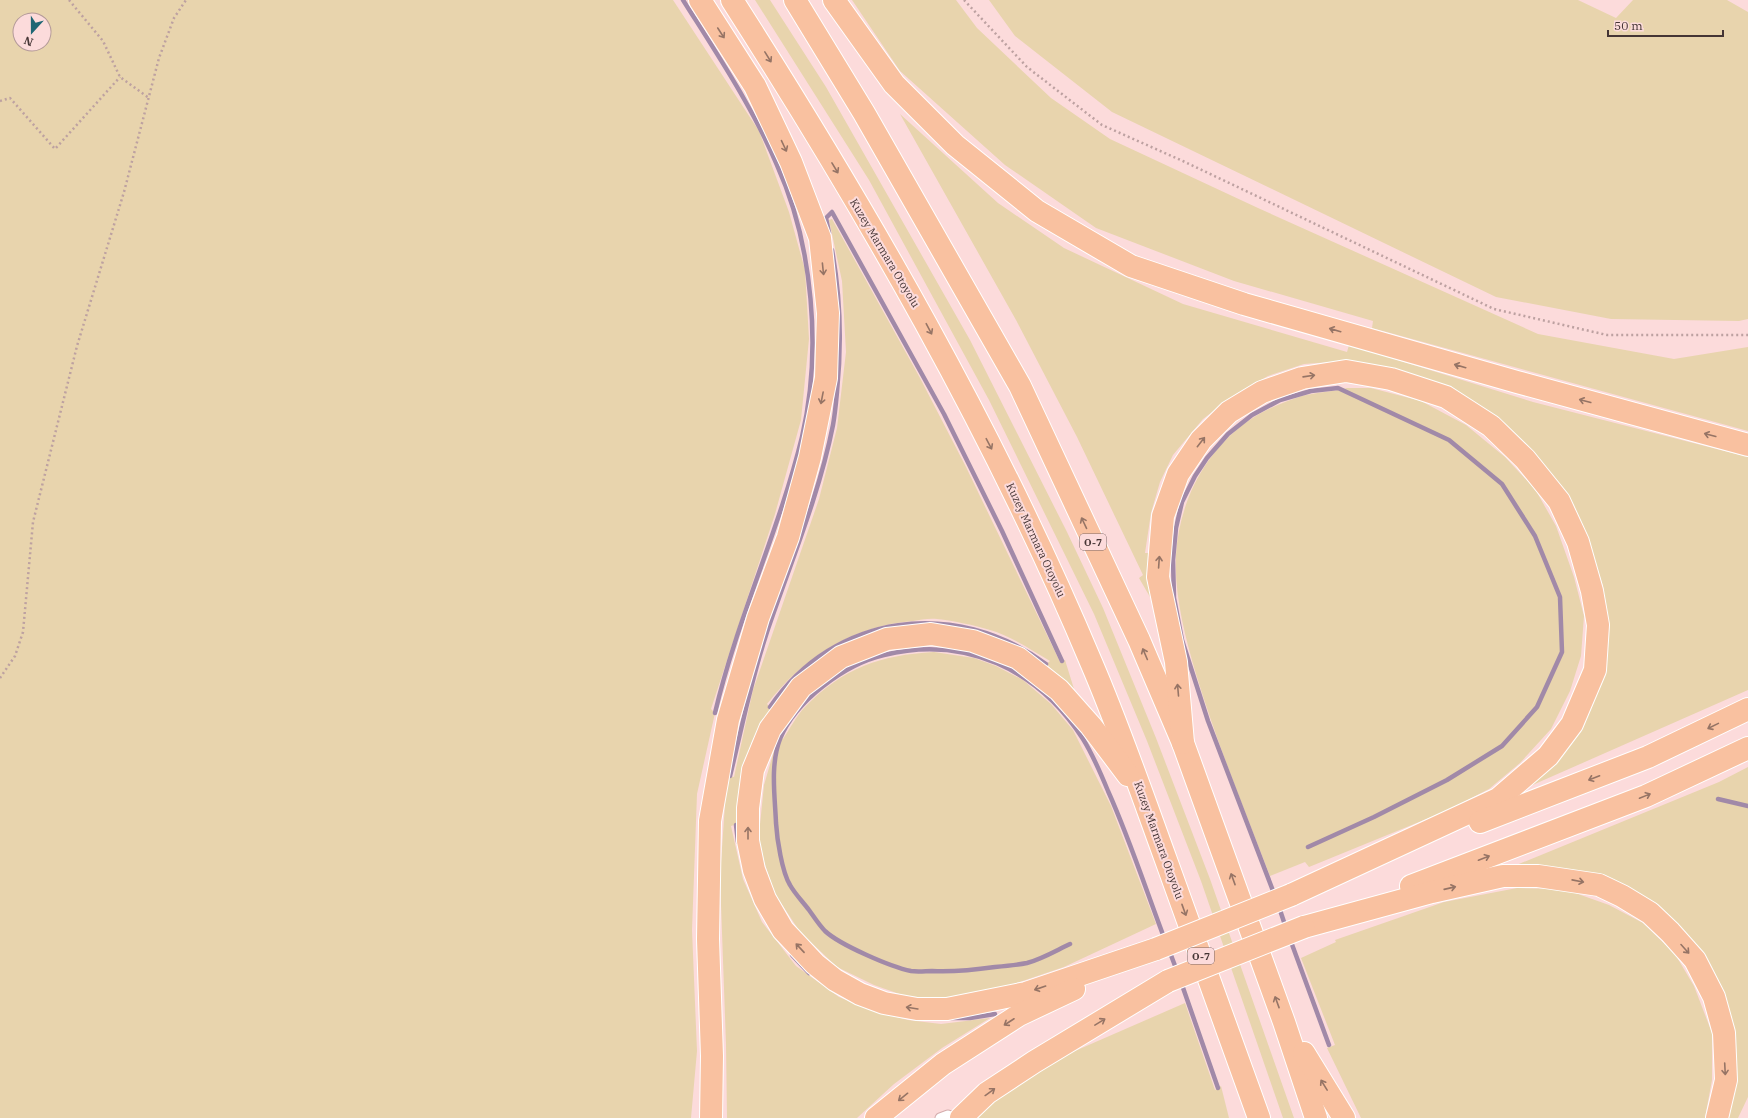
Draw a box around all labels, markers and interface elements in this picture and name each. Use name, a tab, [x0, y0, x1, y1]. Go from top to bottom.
north arrow	[12, 12, 52, 52]
scale bar	[1608, 12, 1723, 38]
text: 50 m	[1614, 18, 1643, 33]
one-way arrow	[717, 27, 725, 38]
text: N	[22, 33, 35, 49]
one-way arrow	[764, 51, 772, 62]
one-way arrow	[781, 140, 788, 152]
one-way arrow	[831, 162, 839, 174]
street label: Kuzey Marmara Otoyolu	[847, 196, 923, 310]
one-way arrow	[820, 262, 827, 275]
one-way arrow	[926, 322, 933, 334]
one-way arrow	[1328, 326, 1341, 333]
one-way arrow	[1453, 362, 1466, 369]
one-way arrow	[1302, 372, 1315, 380]
one-way arrow	[818, 392, 826, 405]
one-way arrow	[1579, 397, 1592, 404]
one-way arrow	[1704, 431, 1717, 438]
one-way arrow	[1196, 437, 1205, 448]
one-way arrow	[986, 438, 993, 450]
street label: Kuzey Marmara Otoyolu	[1003, 481, 1069, 600]
one-way arrow	[1080, 518, 1087, 530]
road number: O-7	[1080, 534, 1106, 550]
one-way arrow	[1156, 556, 1163, 569]
one-way arrow	[1141, 648, 1148, 660]
one-way arrow	[1175, 684, 1182, 697]
one-way arrow	[1707, 723, 1719, 730]
one-way arrow	[1588, 774, 1600, 782]
street label: Kuzey Marmara Otoyolu	[1131, 779, 1187, 901]
one-way arrow	[1638, 792, 1650, 800]
one-way arrow	[744, 827, 752, 840]
one-way arrow	[1478, 853, 1490, 861]
one-way arrow	[1228, 874, 1236, 886]
one-way arrow	[1571, 877, 1584, 885]
one-way arrow	[1443, 884, 1456, 892]
one-way arrow	[1181, 903, 1188, 916]
one-way arrow	[796, 943, 805, 954]
one-way arrow	[1681, 944, 1690, 954]
road number: O-7	[1188, 948, 1214, 964]
one-way arrow	[1034, 985, 1047, 992]
one-way arrow	[1273, 995, 1280, 1008]
one-way arrow	[906, 1004, 919, 1012]
one-way arrow	[1004, 1018, 1015, 1026]
one-way arrow	[1094, 1018, 1106, 1026]
one-way arrow	[1722, 1063, 1729, 1076]
one-way arrow	[1319, 1079, 1327, 1091]
one-way arrow	[984, 1087, 995, 1096]
one-way arrow	[897, 1092, 908, 1101]

